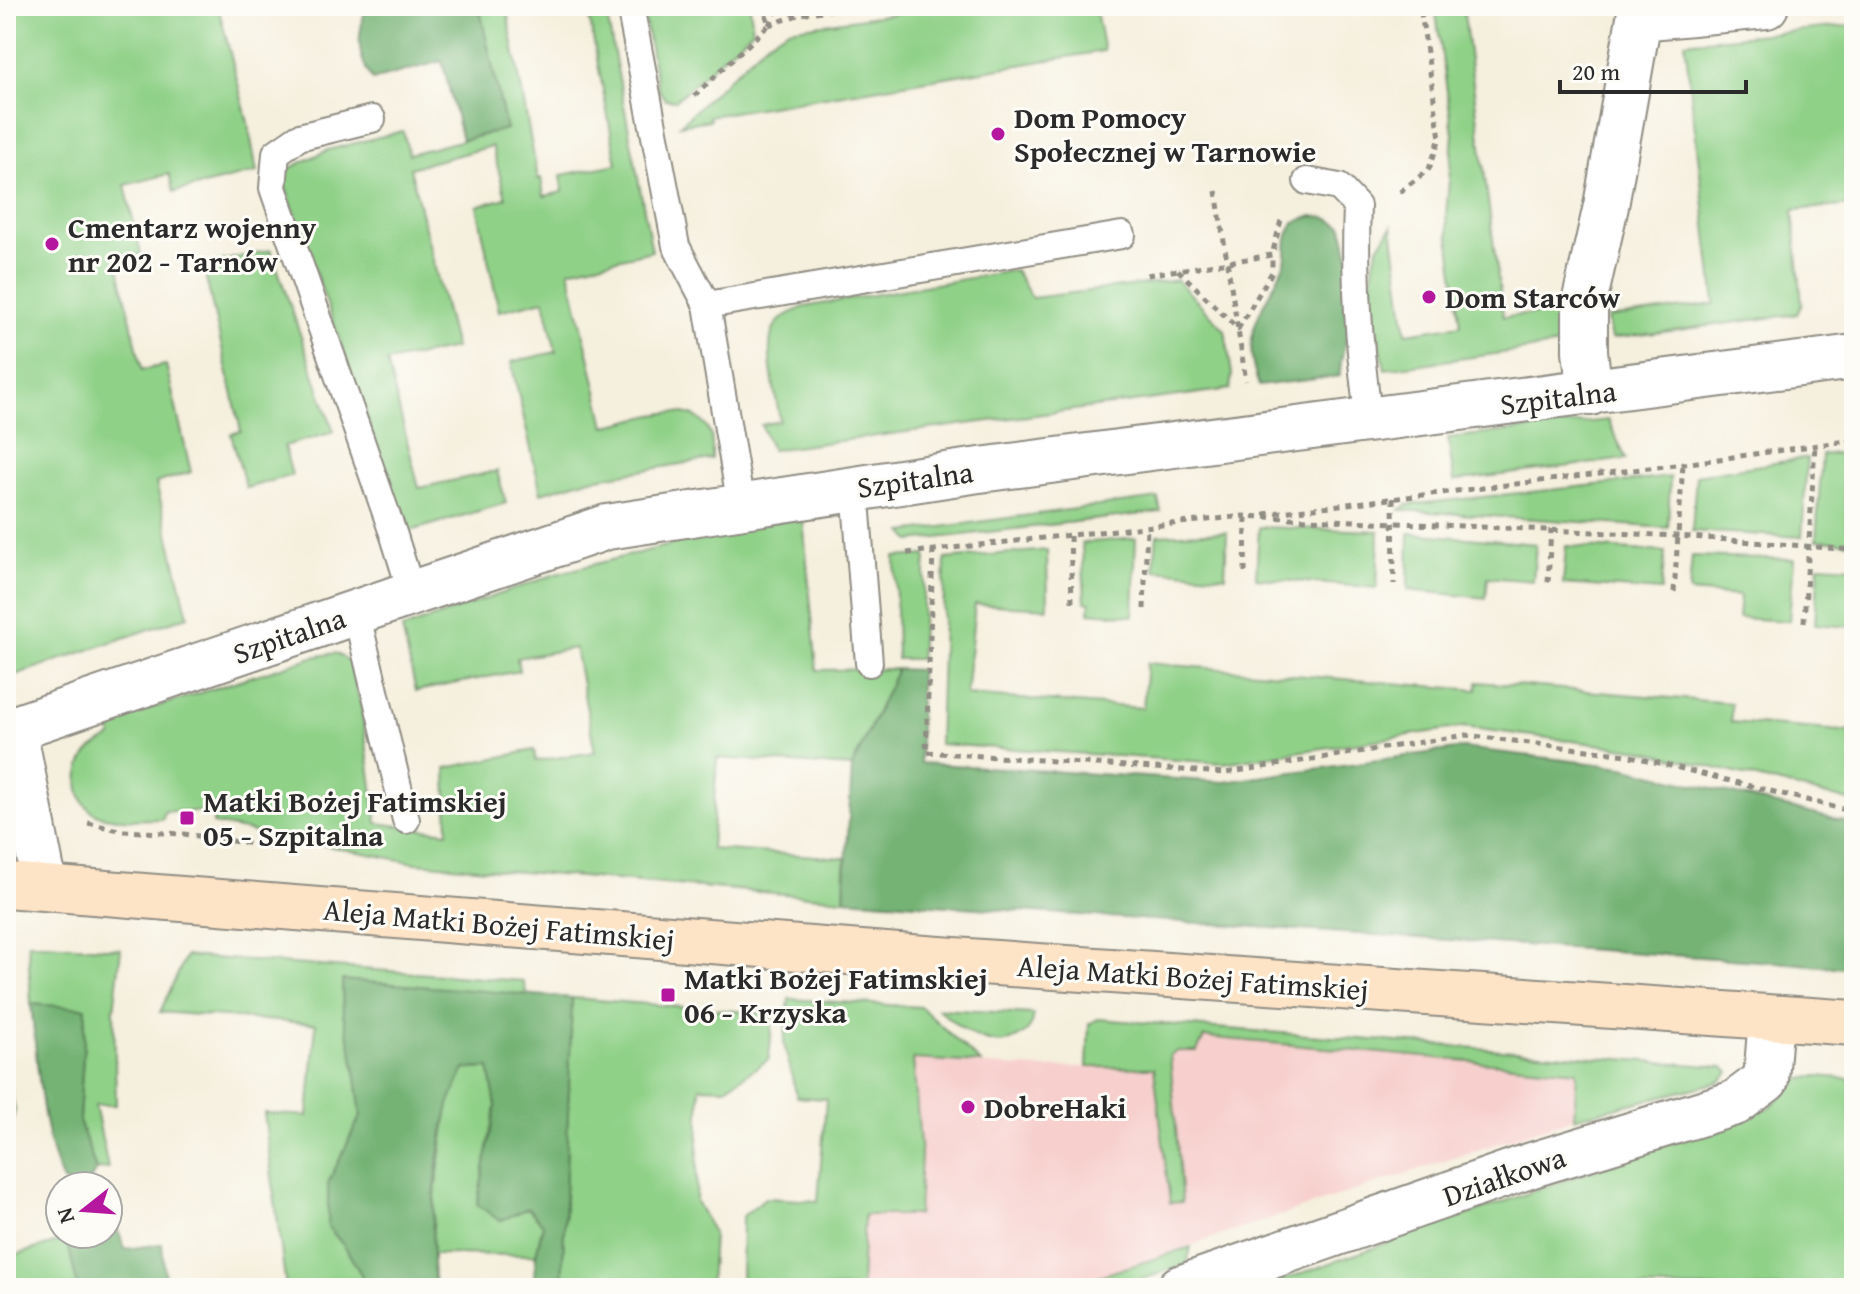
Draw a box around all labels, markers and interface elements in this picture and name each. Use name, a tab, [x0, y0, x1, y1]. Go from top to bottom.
scale bar	[1560, 44, 1746, 94]
text: 20 m	[1572, 54, 1620, 89]
place label: Dom Pomocy Społecznej w Tarnowie	[1014, 95, 1316, 173]
marker: Dom Pomocy Społecznej w Tarnowie	[989, 125, 1007, 143]
place label: Cmentarz wojenny nr 202 - Tarnów	[68, 205, 317, 283]
marker: Cmentarz wojenny nr 202 - Tarnów	[43, 235, 61, 253]
place label: Dom Starców	[1445, 275, 1620, 319]
marker: Dom Starców	[1420, 288, 1438, 306]
street label: Szpitalna	[1497, 368, 1619, 426]
street label: Szpitalna	[854, 449, 976, 509]
street label: Szpitalna	[227, 595, 351, 675]
place label: Matki Bożej Fatimskiej 05 - Szpitalna	[203, 779, 507, 857]
marker: Matki Bożej Fatimskiej 05 - Szpitalna	[178, 809, 196, 827]
street label: Aleja Matki Bożej Fatimskiej	[322, 887, 676, 961]
street label: Aleja Matki Bożej Fatimskiej	[1016, 943, 1370, 1011]
place label: Matki Bożej Fatimskiej 06 - Krzyska	[684, 956, 988, 1034]
marker: Matki Bożej Fatimskiej 06 - Krzyska	[659, 986, 677, 1004]
place label: DobreHaki	[984, 1085, 1127, 1129]
marker: DobreHaki	[959, 1098, 977, 1116]
street label: Działkowa	[1437, 1134, 1571, 1218]
north arrow	[44, 1170, 124, 1250]
text: N	[47, 1204, 82, 1228]

